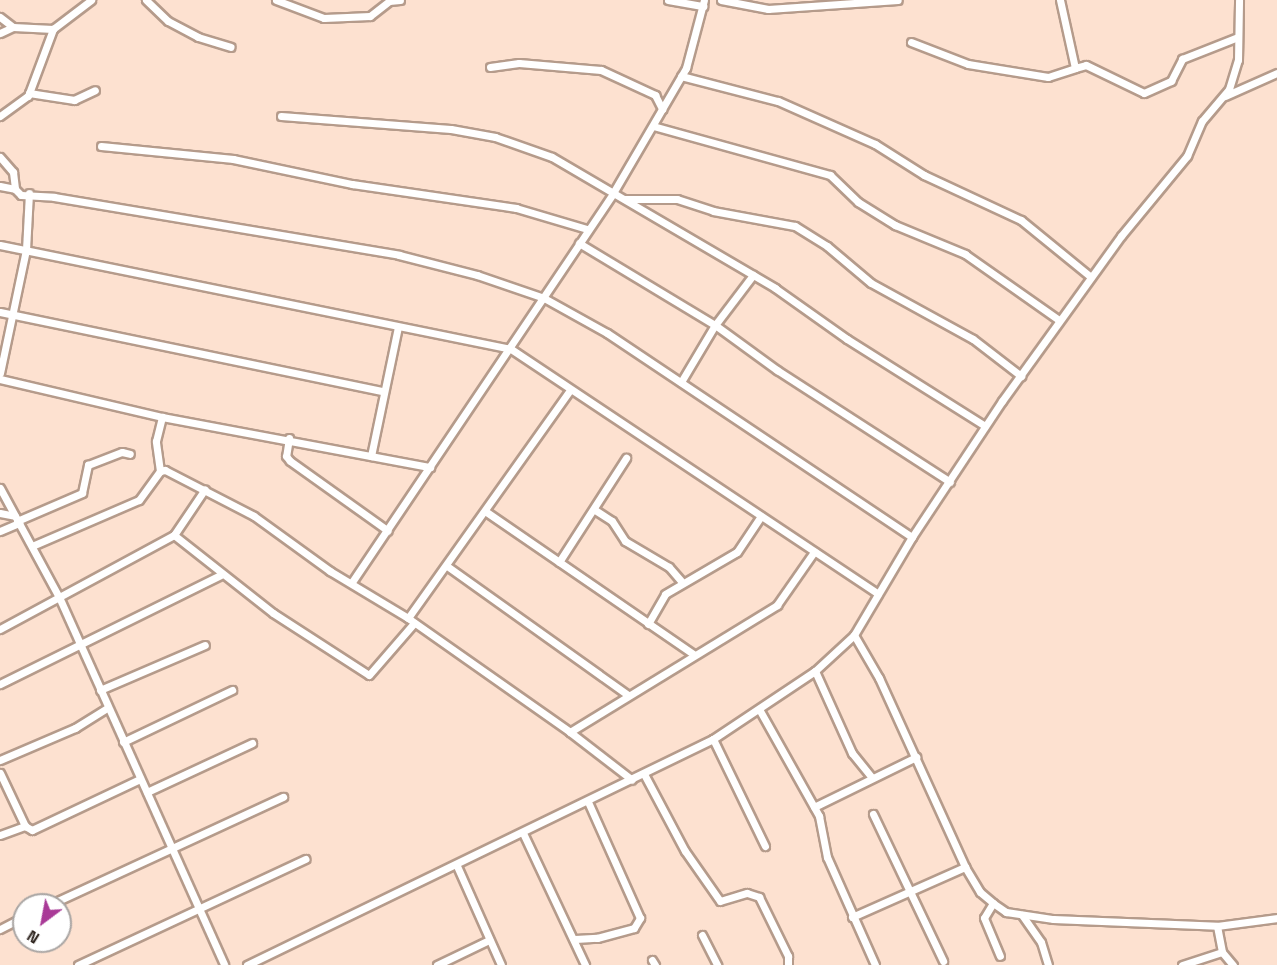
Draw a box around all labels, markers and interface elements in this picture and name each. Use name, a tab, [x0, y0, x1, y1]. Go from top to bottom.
north arrow	[12, 893, 72, 953]
text: N	[23, 925, 43, 949]

